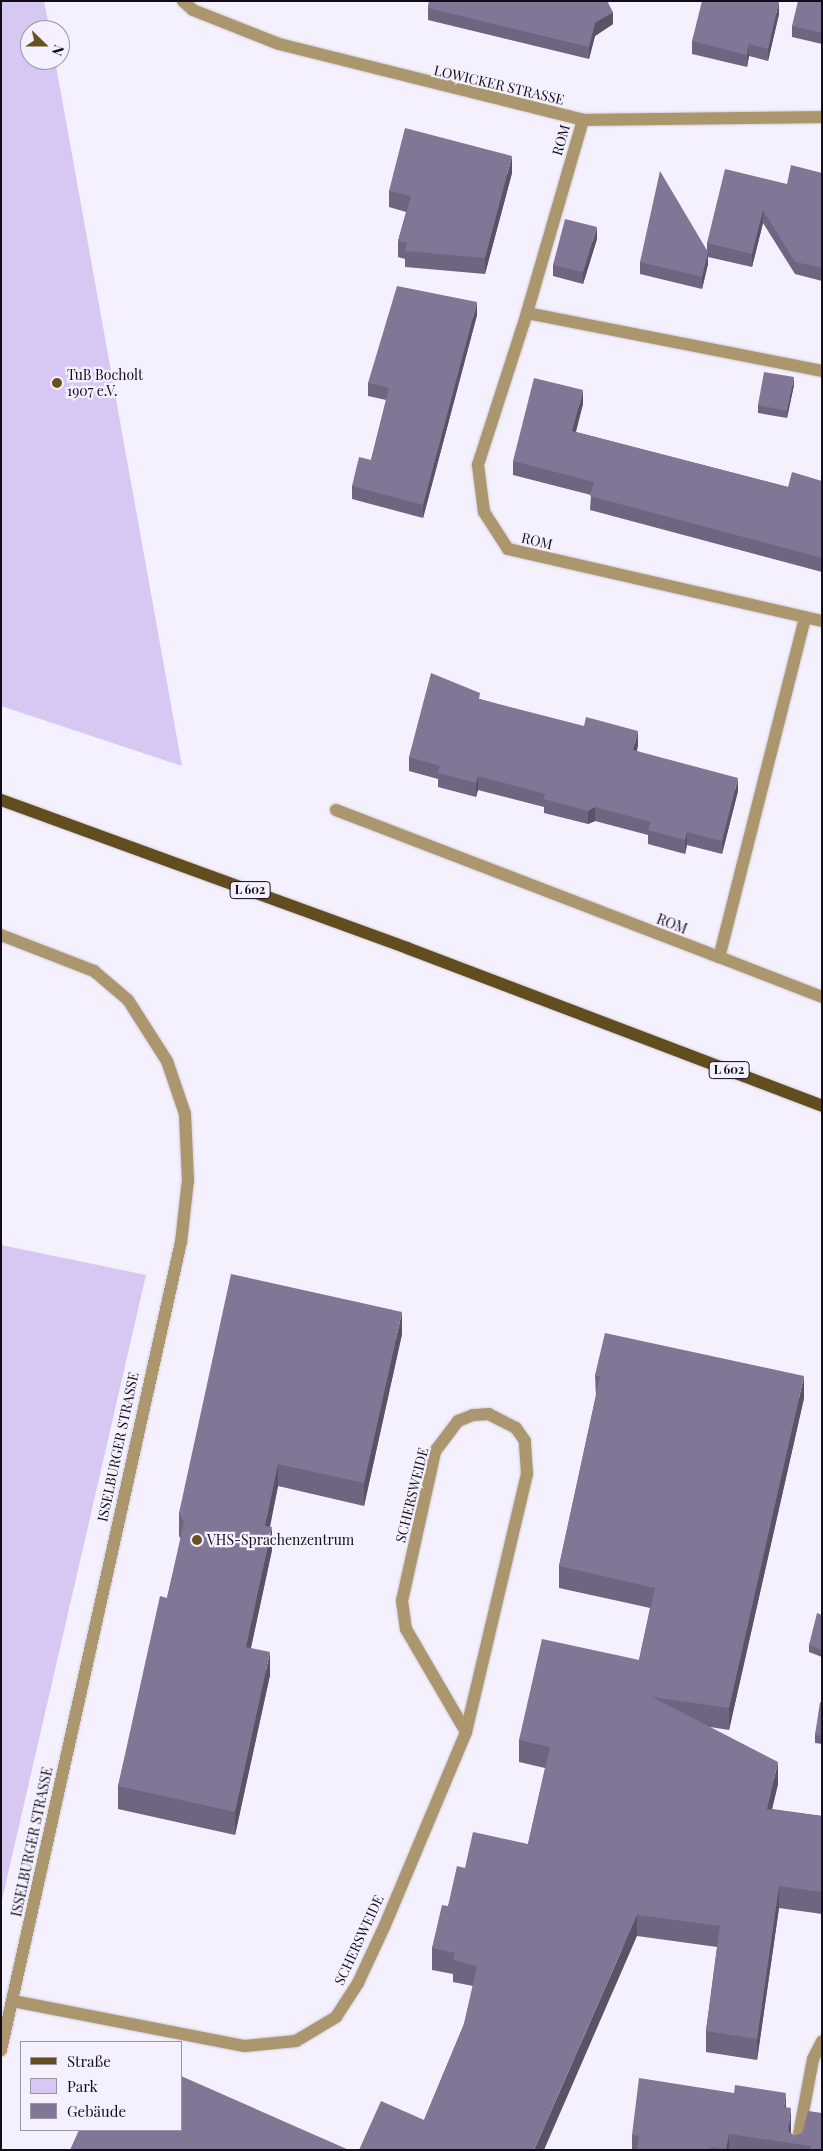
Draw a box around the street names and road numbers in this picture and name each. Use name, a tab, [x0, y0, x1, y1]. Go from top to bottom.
street label: LOWICKER STRASSE	[432, 62, 566, 108]
street label: ROM	[549, 123, 573, 157]
street label: ROM	[520, 529, 554, 553]
road number: L 602	[229, 880, 271, 900]
street label: ROM	[654, 911, 690, 937]
road number: L 602	[708, 1060, 750, 1080]
street label: ISSELBURGER STRASSE	[94, 1371, 142, 1523]
street label: SCHERSWEIDE	[392, 1446, 432, 1544]
street label: ISSELBURGER STRASSE	[8, 1766, 56, 1918]
street label: SCHERSWEIDE	[331, 1892, 387, 1988]

